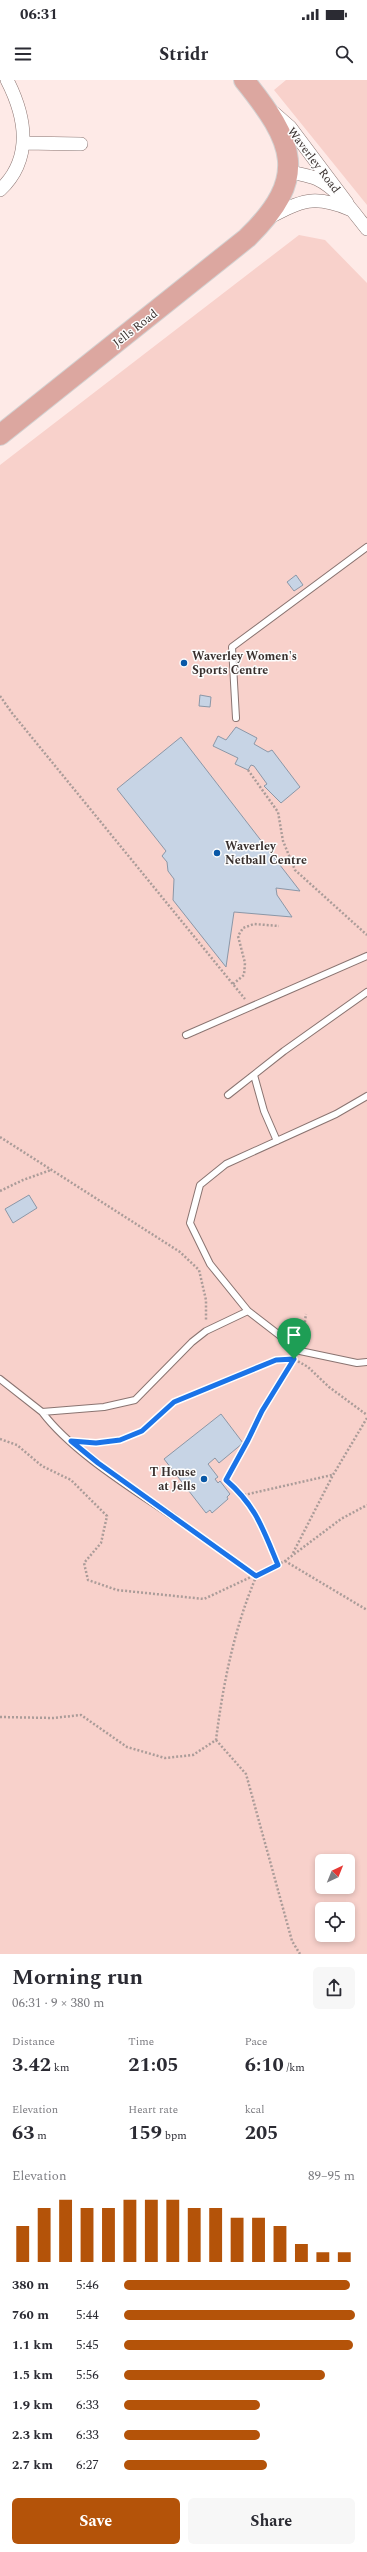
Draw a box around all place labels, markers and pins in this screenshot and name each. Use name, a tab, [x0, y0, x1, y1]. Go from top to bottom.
place label: Waverley Women's Sports Centre	[192, 647, 297, 680]
marker: Waverley Women's Sports Centre	[179, 658, 189, 668]
place label: Waverley Netball Centre	[225, 837, 307, 870]
marker: Waverley Netball Centre	[212, 848, 222, 858]
pin	[277, 1318, 311, 1359]
place label: T House at Jells	[150, 1463, 196, 1496]
marker: T House at Jells	[199, 1474, 209, 1484]

